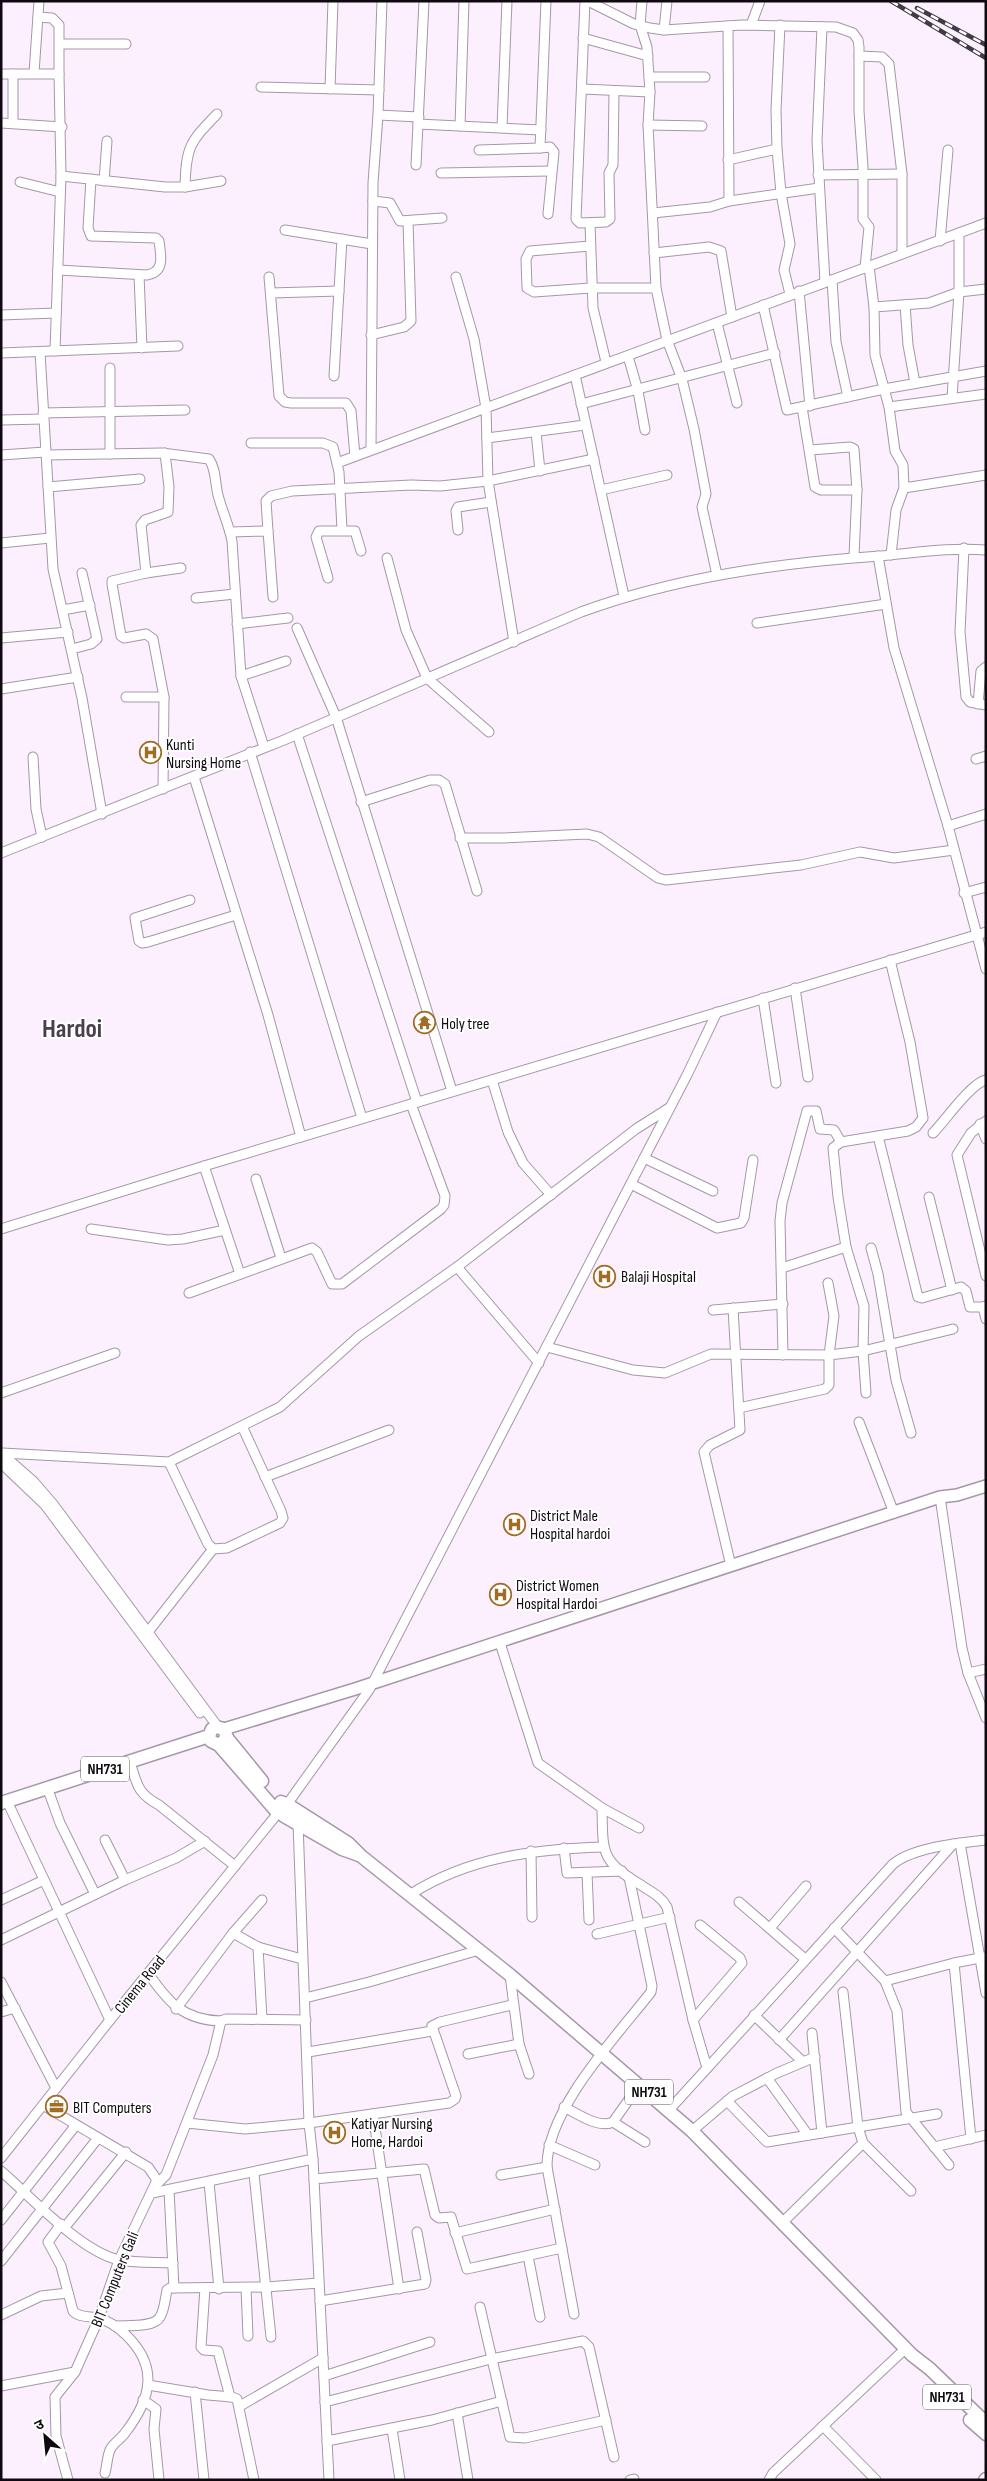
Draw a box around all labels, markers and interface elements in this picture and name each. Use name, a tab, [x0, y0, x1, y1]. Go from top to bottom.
place label: Kunti Nursing Home	[166, 736, 241, 773]
hospital icon: Kunti Nursing Home	[138, 741, 162, 765]
temple icon: Holy tree	[413, 1011, 437, 1035]
district label: Hardoi	[42, 1014, 102, 1045]
place label: Holy tree	[441, 1015, 489, 1034]
hospital icon: Balaji Hospital	[593, 1264, 617, 1288]
place label: Balaji Hospital	[621, 1268, 696, 1287]
place label: District Male Hospital hardoi	[530, 1507, 610, 1544]
hospital icon: District Male Hospital hardoi	[502, 1512, 526, 1536]
place label: District Women Hospital Hardoi	[516, 1577, 599, 1614]
hospital icon: District Women Hospital Hardoi	[488, 1582, 512, 1606]
road number: NH731	[81, 1756, 129, 1782]
street label: Cinema Road	[111, 1952, 169, 2018]
road number: NH731	[625, 2080, 673, 2104]
office icon: BIT Computers	[45, 2095, 69, 2119]
place label: BIT Computers	[73, 2099, 152, 2118]
place label: Katiyar Nursing Home, Hardoi	[351, 2115, 433, 2152]
hospital icon: Katiyar Nursing Home, Hardoi	[323, 2120, 347, 2144]
street label: BIT Computers Gali	[88, 2229, 143, 2330]
road number: NH731	[923, 2384, 971, 2410]
north arrow	[20, 2411, 70, 2461]
text: उ	[32, 2415, 48, 2434]

